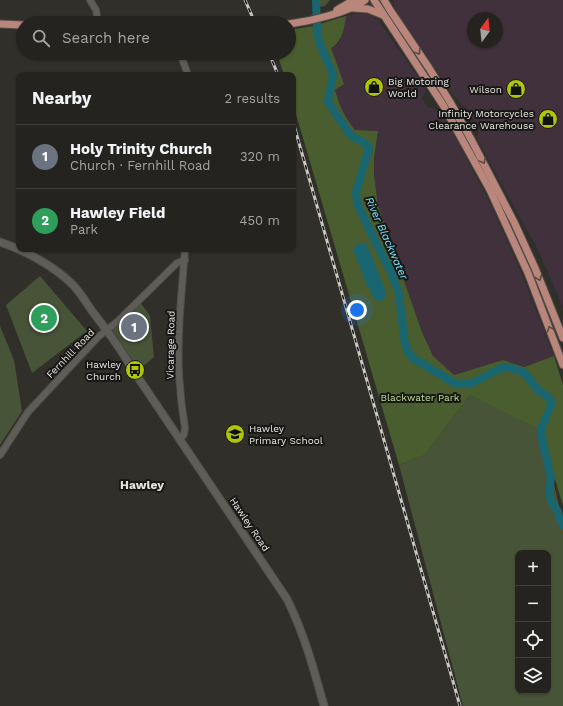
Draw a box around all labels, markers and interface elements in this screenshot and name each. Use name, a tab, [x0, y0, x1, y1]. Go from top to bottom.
north arrow	[467, 12, 503, 48]
search box	[16, 16, 296, 60]
icon: search	[30, 27, 52, 49]
text: Search here	[62, 29, 150, 47]
one-way arrow	[413, 48, 421, 55]
shop icon: Big Motoring World	[363, 76, 385, 98]
place label: Big Motoring World	[388, 76, 449, 99]
shop icon: Wilson	[505, 78, 527, 100]
place label: Wilson	[469, 84, 502, 95]
text: Nearby	[32, 88, 91, 108]
text: 2 results	[225, 91, 280, 106]
place label: Infinity Motorcycles Clearance Warehouse	[428, 108, 534, 131]
shop icon: Infinity Motorcycles Clearance Warehouse	[537, 108, 559, 130]
text: Holy Trinity Church	[70, 140, 212, 158]
text: 1	[42, 149, 48, 164]
text: 320 m	[240, 149, 280, 164]
one-way arrow	[478, 157, 485, 164]
text: Church · Fernhill Road	[70, 158, 210, 173]
water label: River Blackwater	[362, 195, 411, 282]
text: Hawley Field	[70, 204, 165, 222]
text: 2	[41, 213, 49, 228]
text: 450 m	[240, 213, 280, 228]
text: Park	[70, 222, 98, 237]
one-way arrow	[534, 274, 542, 282]
your location	[347, 300, 367, 320]
pin: 2	[31, 303, 57, 333]
street label: Vicarage Road	[164, 310, 177, 380]
pin: 1	[121, 312, 147, 342]
one-way arrow	[547, 325, 555, 332]
street label: Fernhill Road	[44, 326, 97, 380]
place label: Hawley Church	[86, 359, 122, 382]
bus stop icon: Hawley Church	[124, 359, 146, 381]
park label: Blackwater Park	[381, 392, 460, 403]
school or university icon: Hawley Primary School	[224, 423, 246, 445]
place label: Hawley Primary School	[249, 423, 323, 446]
district label: Hawley	[120, 478, 164, 492]
street label: Hawley Road	[228, 495, 272, 553]
map controls	[515, 550, 551, 694]
button: +	[515, 550, 551, 586]
button: −	[515, 586, 551, 622]
button: locate	[515, 622, 551, 658]
button: layers	[515, 658, 551, 694]

